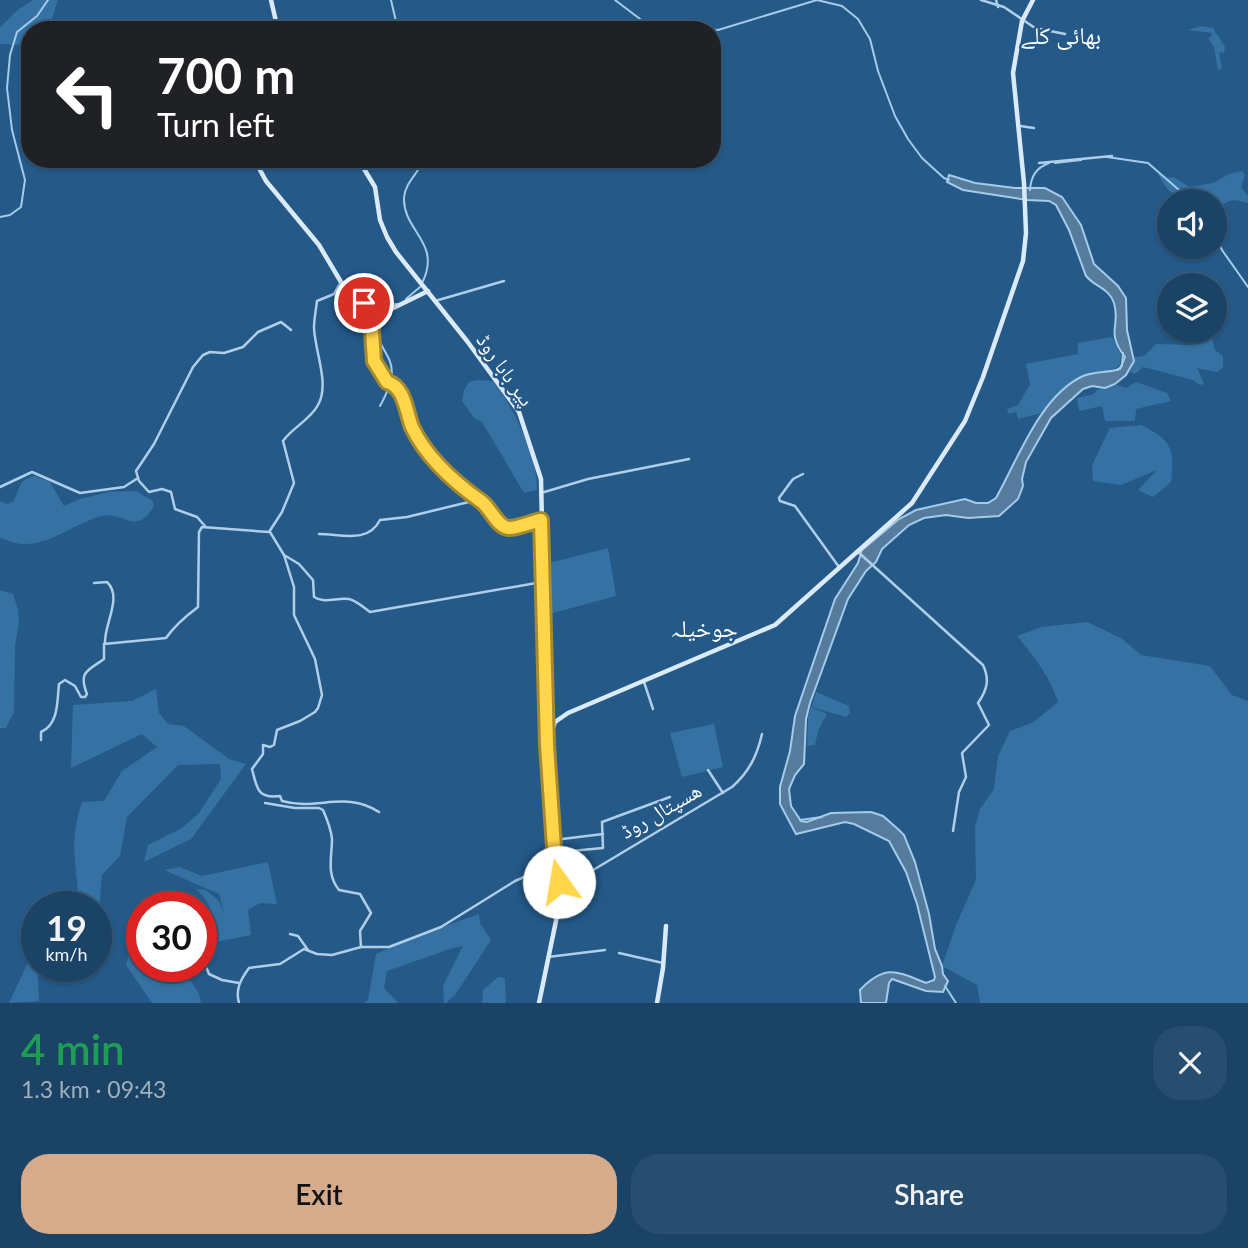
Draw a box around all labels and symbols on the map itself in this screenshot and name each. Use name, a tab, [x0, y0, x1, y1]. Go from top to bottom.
district label: بھائی كلے	[1021, 20, 1101, 50]
pin	[334, 273, 394, 333]
street label: پیر بابا روڈ	[471, 328, 540, 411]
district label: جوخیلہ	[670, 613, 738, 642]
street label: ھسپتال روڈ	[615, 776, 706, 844]
position arrow	[522, 845, 596, 919]
speed limit sign: 30	[126, 891, 217, 982]

